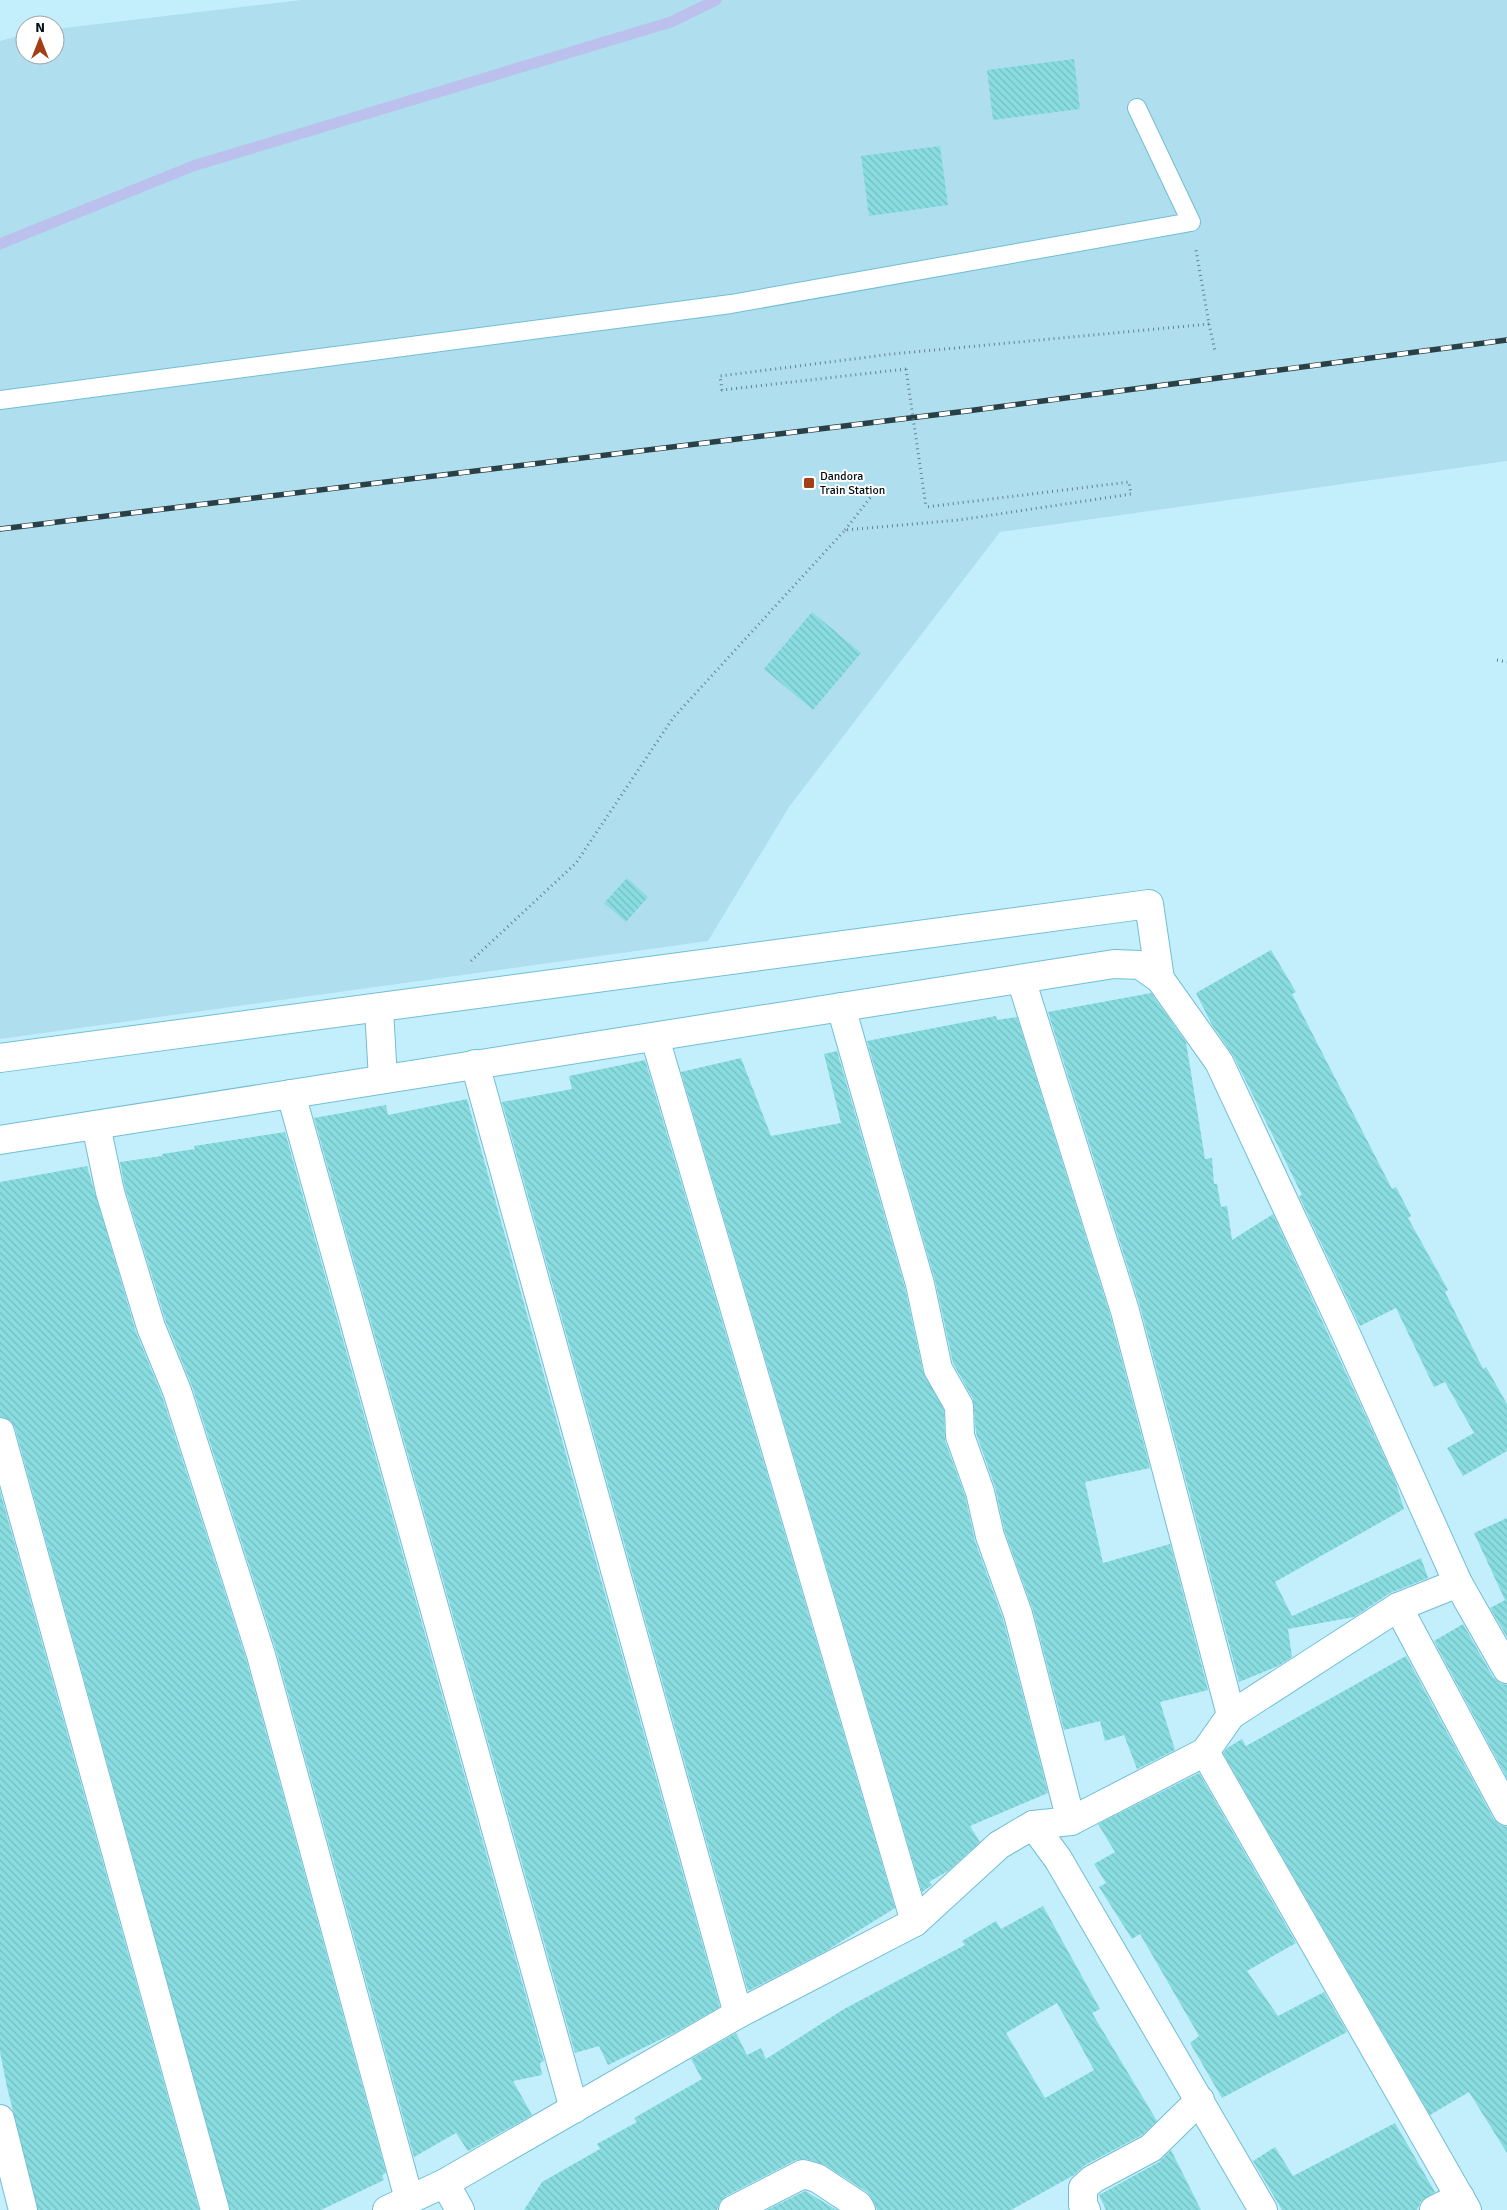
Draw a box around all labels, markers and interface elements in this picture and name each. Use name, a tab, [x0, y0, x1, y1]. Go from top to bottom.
north arrow	[15, 15, 65, 65]
text: N	[35, 19, 45, 36]
place label: Dandora Train Station	[820, 469, 885, 498]
marker: Dandora Train Station	[802, 476, 816, 490]

